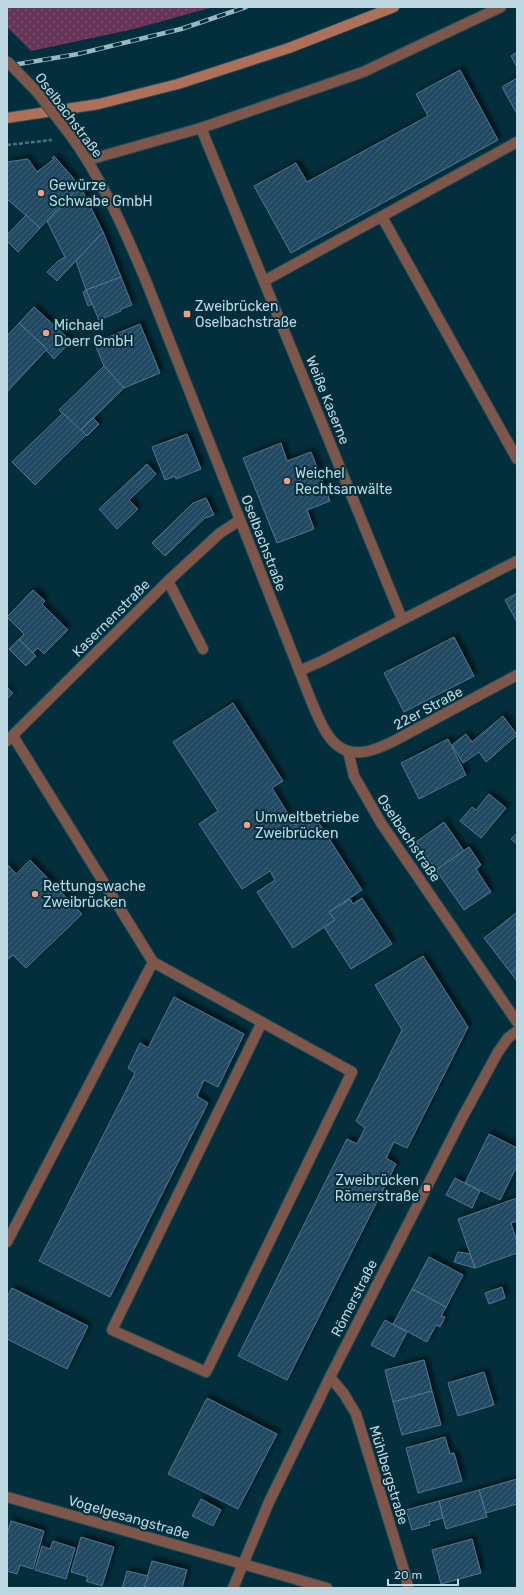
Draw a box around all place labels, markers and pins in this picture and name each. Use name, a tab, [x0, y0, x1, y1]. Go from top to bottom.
place label: Gewürze Schwabe GmbH	[49, 177, 153, 210]
marker: Gewürze Schwabe GmbH	[36, 188, 46, 198]
place label: Zweibrücken Oselbachstraße	[195, 298, 297, 331]
marker: Zweibrücken Oselbachstraße	[182, 309, 192, 319]
place label: Michael Doerr GmbH	[54, 317, 134, 350]
marker: Michael Doerr GmbH	[41, 328, 51, 338]
place label: Weichel Rechtsanwälte	[295, 465, 392, 498]
marker: Weichel Rechtsanwälte	[282, 476, 292, 486]
place label: Umweltbetriebe Zweibrücken	[255, 809, 359, 842]
marker: Umweltbetriebe Zweibrücken	[242, 820, 252, 830]
place label: Rettungswache Zweibrücken	[43, 878, 146, 911]
marker: Rettungswache Zweibrücken	[30, 889, 40, 899]
place label: Zweibrücken Römerstraße	[335, 1172, 419, 1205]
marker: Zweibrücken Römerstraße	[422, 1183, 432, 1193]

